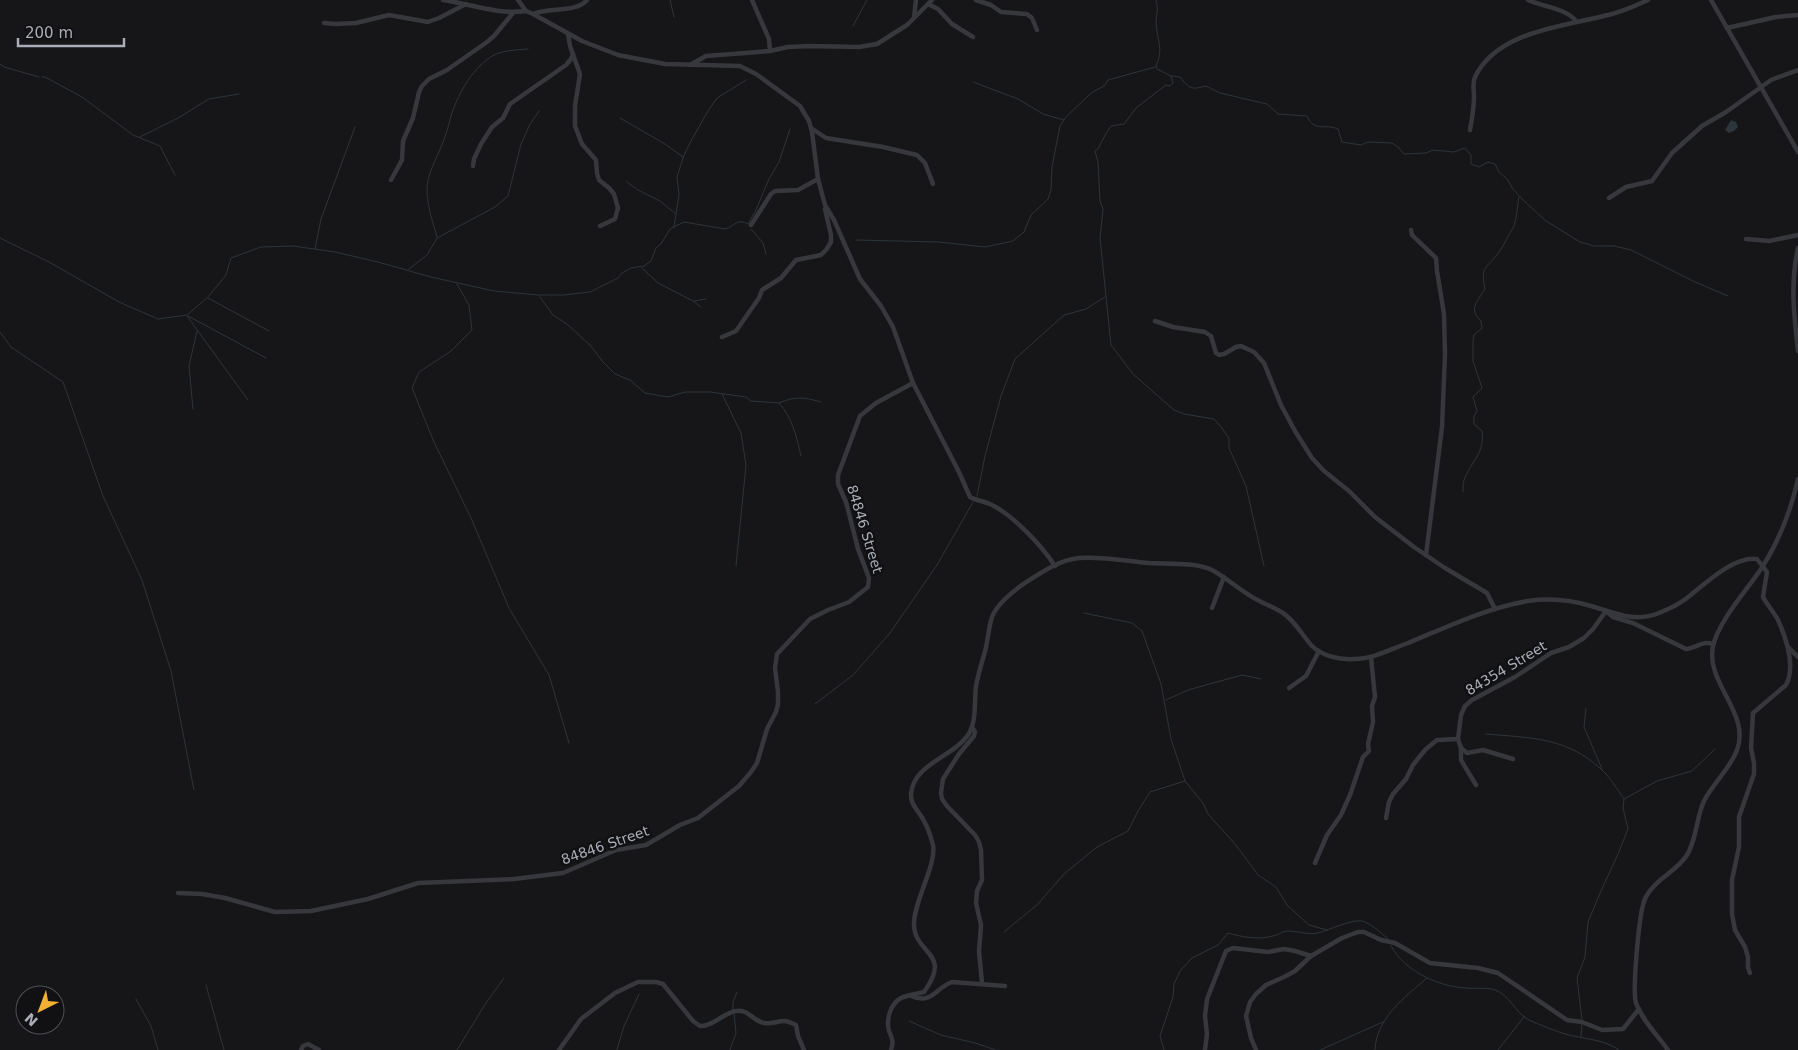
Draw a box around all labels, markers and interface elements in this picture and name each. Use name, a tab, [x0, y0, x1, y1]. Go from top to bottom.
scale bar	[18, 15, 124, 47]
text: 200 m	[25, 24, 73, 42]
street label: 84846 Street	[844, 483, 886, 576]
street label: 84354 Street	[1463, 637, 1550, 698]
street label: 84846 Street	[559, 822, 651, 867]
north arrow	[15, 985, 65, 1035]
text: N	[22, 1010, 41, 1030]

